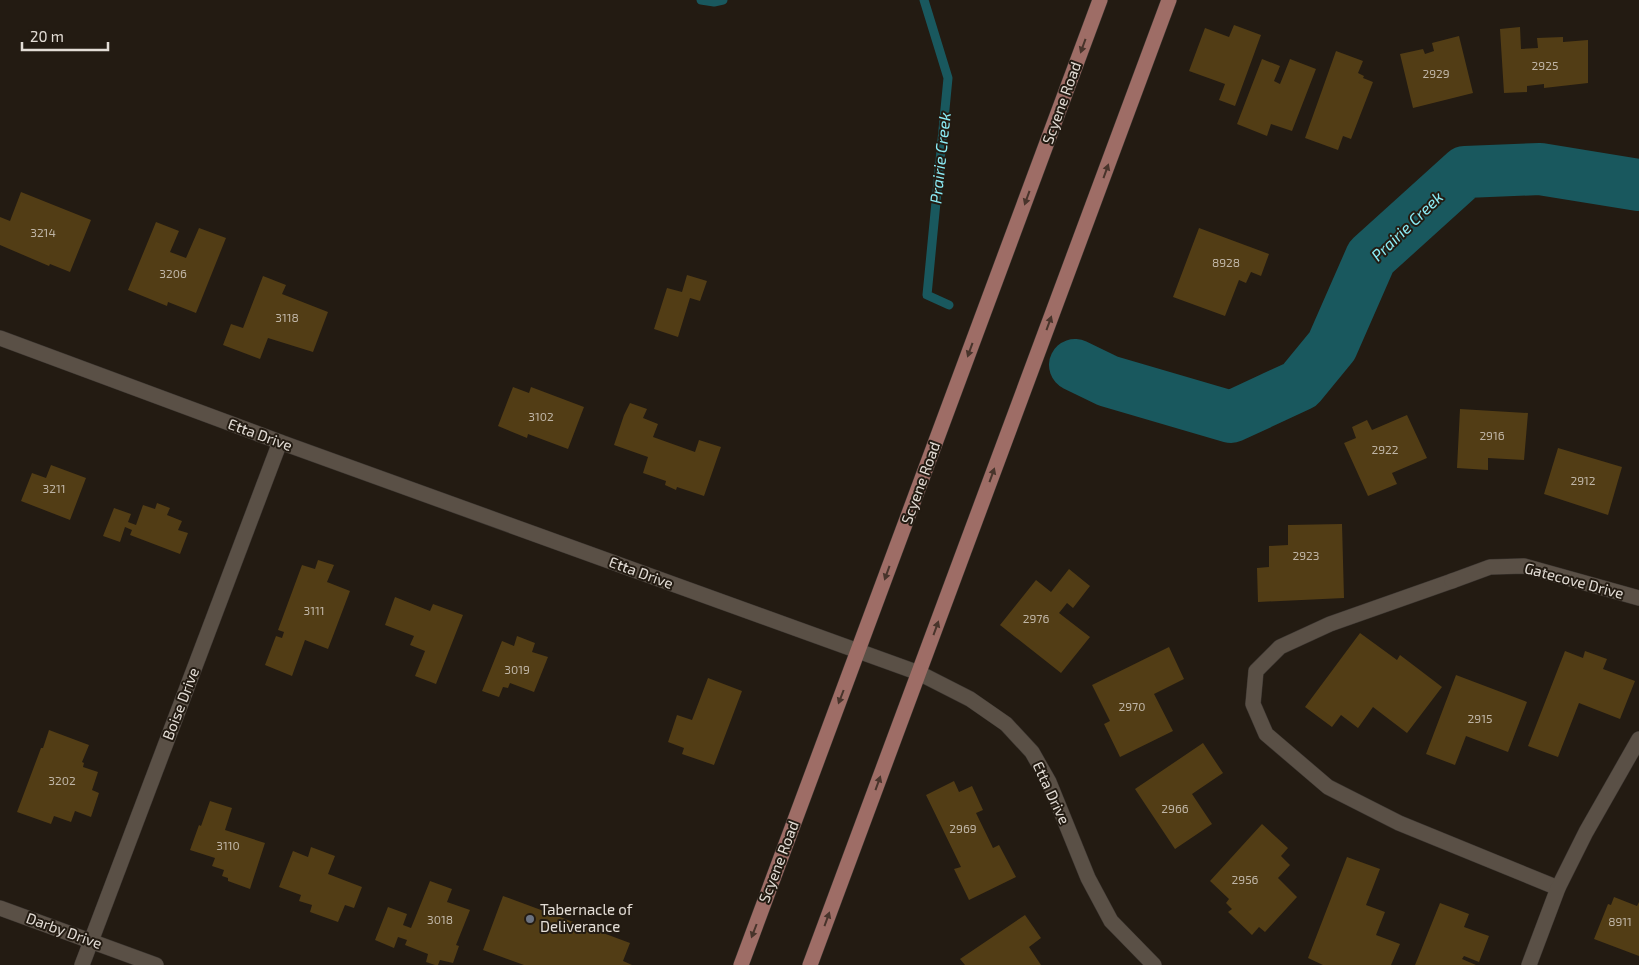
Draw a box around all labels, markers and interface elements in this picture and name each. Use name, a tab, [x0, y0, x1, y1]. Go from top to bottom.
scale bar	[22, 20, 109, 52]
text: 20 m	[30, 27, 64, 45]
one-way arrow	[1079, 38, 1086, 53]
house number: 2925	[1532, 58, 1558, 72]
street label: Scyene Road	[1038, 59, 1084, 146]
house number: 2929	[1422, 66, 1450, 80]
water label: Prairie Creek	[925, 111, 954, 205]
one-way arrow	[1102, 163, 1110, 178]
water label: Prairie Creek	[1367, 187, 1446, 264]
one-way arrow	[1022, 191, 1030, 205]
house number: 3214	[30, 225, 56, 239]
house number: 8928	[1212, 255, 1240, 269]
house number: 3206	[159, 266, 187, 280]
house number: 3118	[275, 310, 299, 324]
one-way arrow	[1045, 315, 1053, 330]
one-way arrow	[966, 343, 974, 358]
house number: 3102	[528, 409, 554, 423]
street label: Etta Drive	[226, 414, 295, 454]
house number: 2916	[1479, 428, 1505, 442]
street label: Scyene Road	[897, 439, 943, 526]
house number: 2922	[1371, 442, 1399, 456]
one-way arrow	[989, 468, 996, 483]
house number: 2912	[1570, 473, 1596, 487]
house number: 3211	[43, 481, 65, 495]
house number: 2923	[1292, 548, 1320, 562]
street label: Etta Drive	[607, 552, 676, 592]
street label: Gatecove Drive	[1523, 558, 1626, 602]
one-way arrow	[883, 566, 891, 581]
house number: 3111	[303, 603, 325, 617]
house number: 2976	[1023, 611, 1049, 625]
one-way arrow	[932, 620, 940, 635]
house number: 3019	[504, 662, 530, 676]
street label: Boise Drive	[158, 665, 202, 742]
one-way arrow	[837, 690, 845, 704]
house number: 2970	[1119, 699, 1146, 713]
house number: 2915	[1468, 711, 1492, 725]
street label: Etta Drive	[1030, 758, 1074, 827]
house number: 3202	[48, 773, 76, 787]
one-way arrow	[874, 775, 882, 790]
house number: 2966	[1161, 801, 1189, 815]
street label: Scyene Road	[754, 818, 802, 905]
house number: 2969	[949, 821, 977, 835]
house number: 3110	[216, 838, 240, 852]
house number: 2956	[1232, 872, 1259, 886]
place label: Tabernacle of Deliverance	[540, 900, 633, 935]
street label: Darby Drive	[24, 908, 105, 952]
house number: 3018	[427, 912, 453, 926]
one-way arrow	[824, 912, 831, 927]
marker: Tabernacle of Deliverance	[524, 913, 536, 925]
house number: 8911	[1608, 914, 1632, 928]
one-way arrow	[749, 924, 757, 938]

